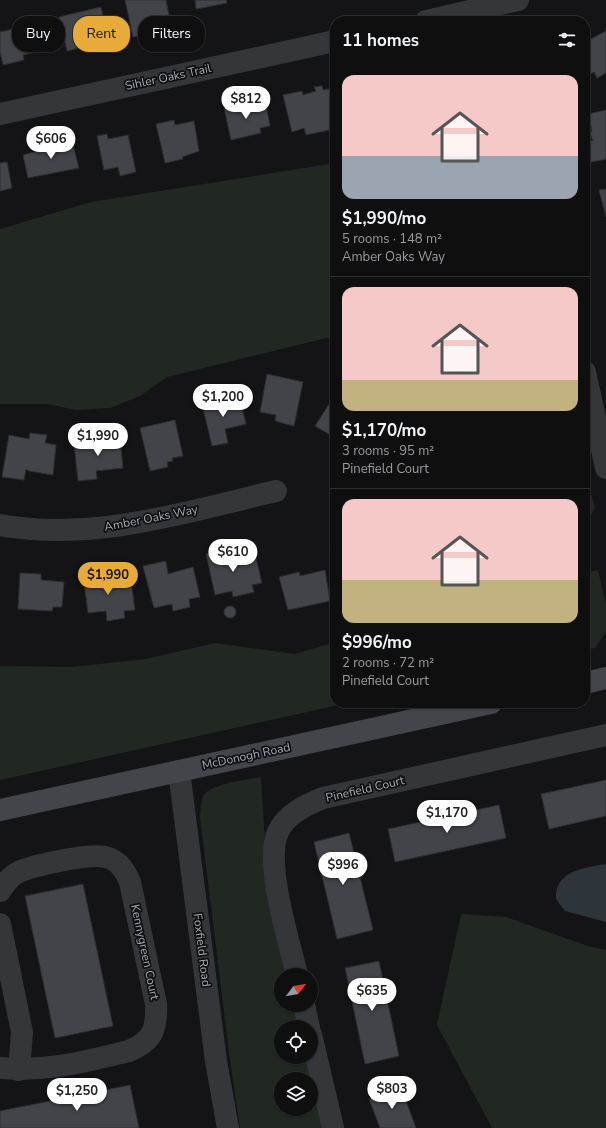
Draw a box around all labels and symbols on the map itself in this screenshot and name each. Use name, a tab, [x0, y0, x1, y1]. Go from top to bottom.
street label: Sihler Oaks Trail	[123, 60, 213, 94]
pin: $812	[222, 86, 270, 120]
pin: $606	[27, 126, 75, 160]
pin: $1,200	[190, 384, 256, 418]
pin: $1,990	[65, 423, 131, 457]
street label: Amber Oaks Way	[103, 501, 200, 535]
pin: $610	[209, 539, 257, 573]
pin: $1,990	[75, 562, 141, 596]
street label: McDonogh Road	[200, 739, 292, 773]
street label: Pinefield Court	[324, 772, 407, 806]
pin: $1,170	[414, 800, 480, 834]
pin: $996	[319, 852, 367, 886]
street label: Kennygreen Court	[127, 903, 163, 1002]
street label: Foxfield Road	[190, 912, 214, 988]
north arrow	[274, 968, 318, 1012]
pin: $635	[348, 978, 396, 1012]
pin: $803	[368, 1076, 416, 1110]
pin: $1,250	[44, 1078, 110, 1112]

